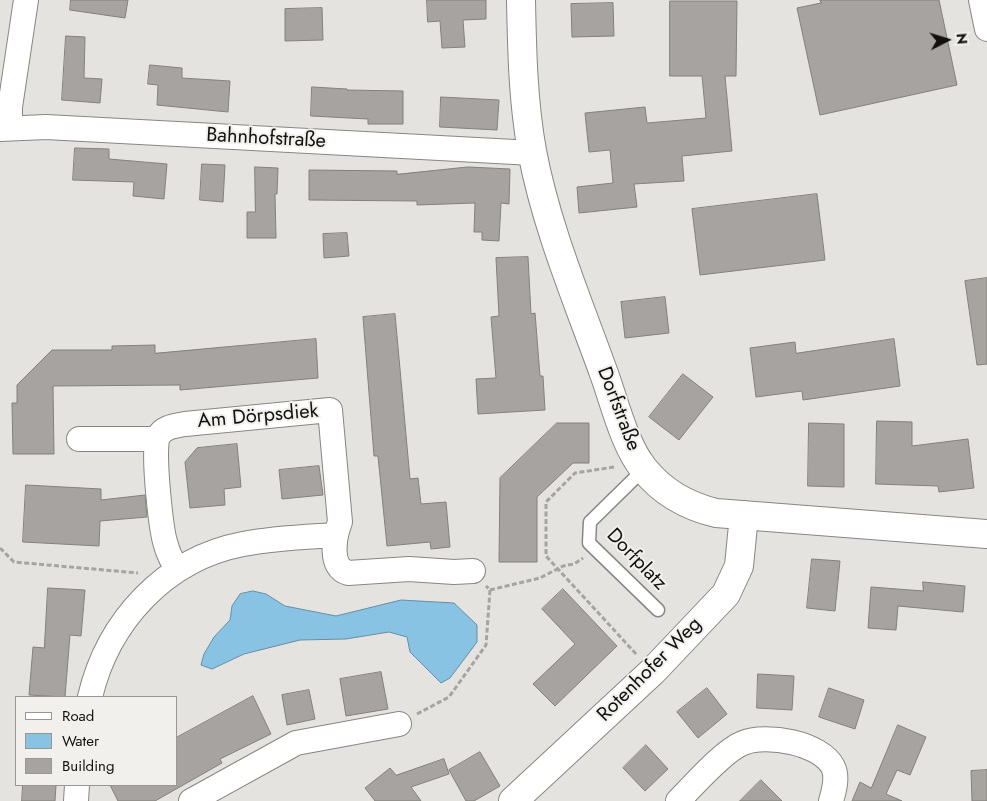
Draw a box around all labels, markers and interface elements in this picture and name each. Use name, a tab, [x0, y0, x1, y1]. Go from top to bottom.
north arrow	[922, 15, 972, 65]
text: N	[951, 32, 972, 45]
street label: Bahnhofstraße	[206, 124, 326, 154]
street label: Dorfstraße	[591, 364, 645, 454]
street label: Am Dörpsdiek	[197, 400, 319, 434]
street label: Dorfplatz	[601, 524, 671, 596]
street label: Rotenhofer Weg	[593, 613, 707, 727]
legend	[15, 696, 178, 786]
text: Road	[62, 705, 94, 727]
text: Water	[62, 730, 99, 752]
text: Building	[62, 755, 114, 777]

